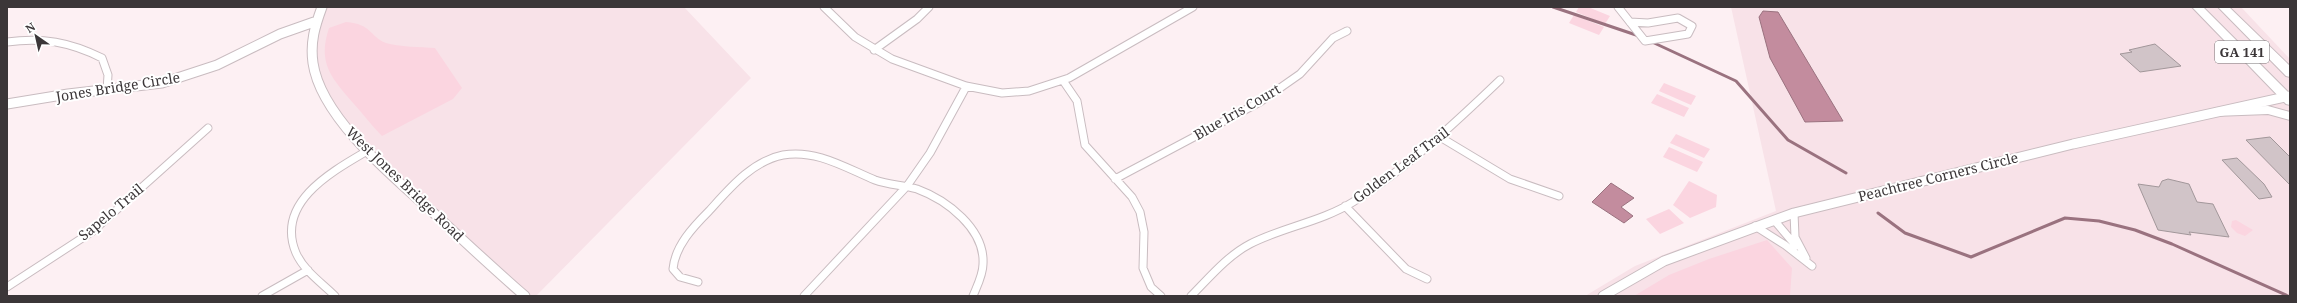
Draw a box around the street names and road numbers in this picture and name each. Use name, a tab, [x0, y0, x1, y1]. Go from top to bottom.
road number: GA 141	[2215, 41, 2269, 63]
street label: Jones Bridge Circle	[54, 67, 181, 106]
street label: Blue Iris Court	[1190, 79, 1283, 144]
street label: West Jones Bridge Road	[342, 122, 469, 245]
street label: Golden Leaf Trail	[1349, 122, 1453, 207]
street label: Peachtree Corners Circle	[1856, 147, 2020, 206]
street label: Sapelo Trail	[74, 178, 148, 244]

